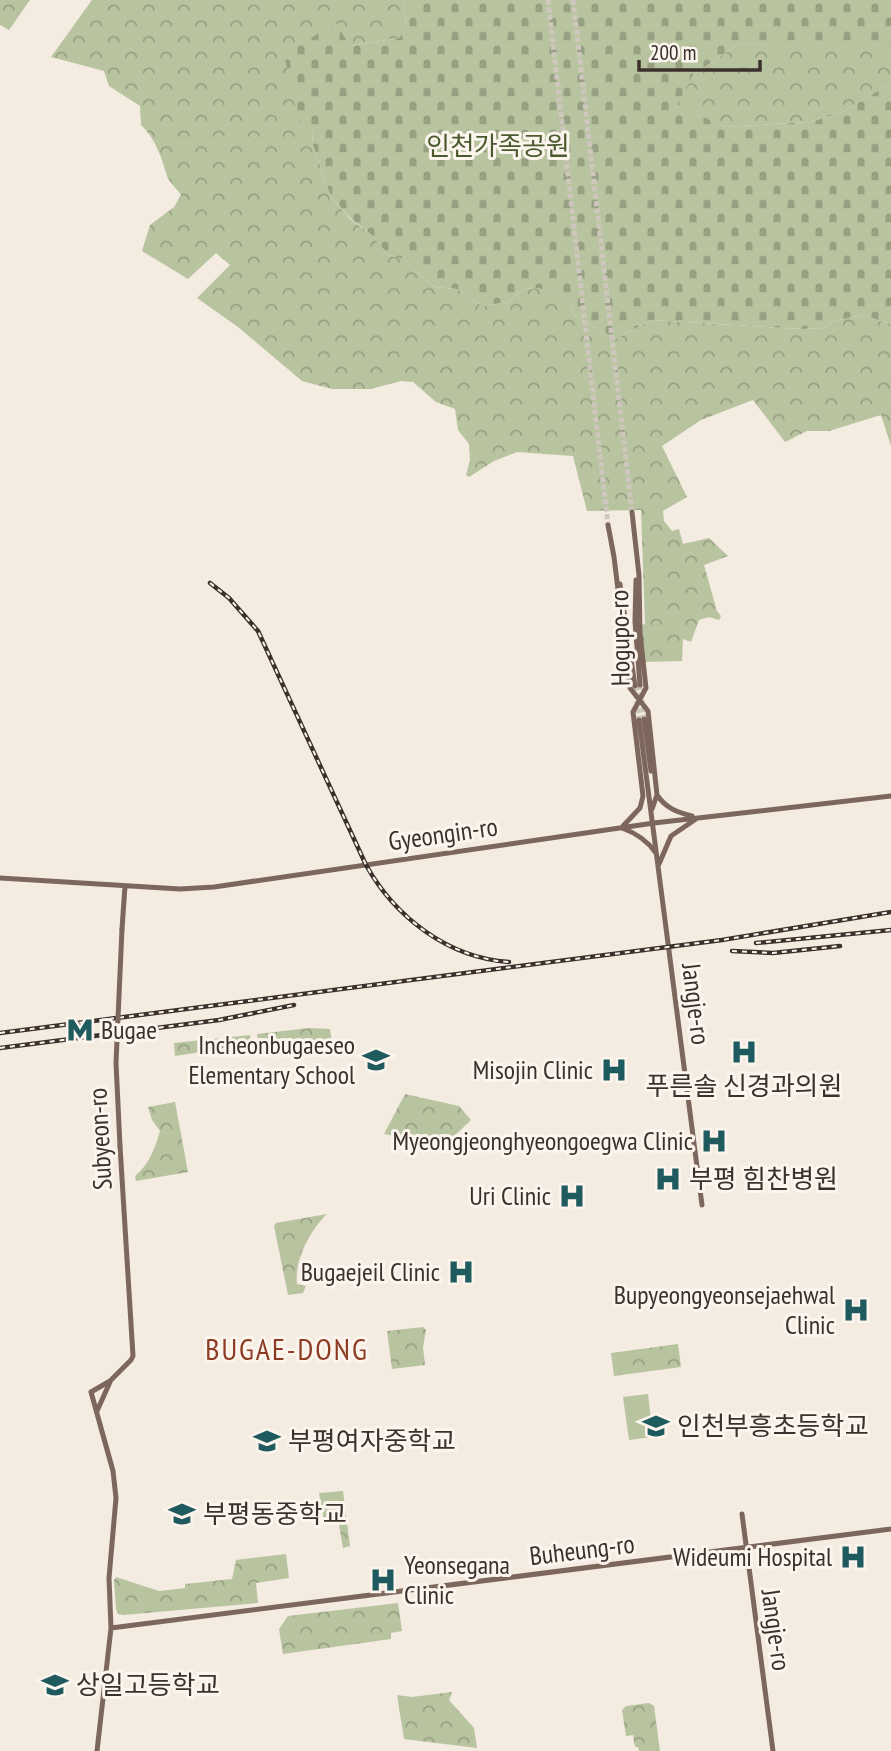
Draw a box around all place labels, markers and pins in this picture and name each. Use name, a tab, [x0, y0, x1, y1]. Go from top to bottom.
place label: Bugae	[101, 1013, 157, 1046]
metro station icon: Bugae	[65, 1015, 95, 1045]
place label: Incheonbugaeseo Elementary School	[188, 1028, 355, 1091]
hospital icon: 푸른솔 신경과의원	[729, 1037, 759, 1067]
school or university icon: Incheonbugaeseo Elementary School	[361, 1045, 391, 1075]
place label: Misojin Clinic	[473, 1053, 593, 1086]
hospital icon: Misojin Clinic	[599, 1055, 629, 1085]
place label: 푸른솔 신경과의원	[646, 1069, 842, 1102]
place label: Myeongjeonghyeongoegwa Clinic	[392, 1124, 693, 1157]
hospital icon: Myeongjeonghyeongoegwa Clinic	[699, 1126, 729, 1156]
place label: 부평 힘찬병원	[689, 1162, 838, 1195]
hospital icon: 부평 힘찬병원	[653, 1164, 683, 1194]
place label: Uri Clinic	[469, 1179, 551, 1212]
hospital icon: Uri Clinic	[557, 1181, 587, 1211]
place label: Bugaejeil Clinic	[301, 1255, 440, 1288]
hospital icon: Bugaejeil Clinic	[446, 1257, 476, 1287]
place label: Bupyeongyeonsejaehwal Clinic	[614, 1278, 835, 1341]
hospital icon: Bupyeongyeonsejaehwal Clinic	[841, 1295, 871, 1325]
place label: 인천부흥초등학교	[677, 1409, 868, 1442]
school or university icon: 인천부흥초등학교	[641, 1411, 671, 1441]
place label: 부평여자중학교	[288, 1424, 455, 1457]
school or university icon: 부평여자중학교	[252, 1426, 282, 1456]
place label: 부평동중학교	[203, 1497, 347, 1530]
school or university icon: 부평동중학교	[167, 1499, 197, 1529]
place label: Wideumi Hospital	[673, 1540, 832, 1573]
hospital icon: Wideumi Hospital	[838, 1542, 868, 1572]
place label: Yeonsegana Clinic	[404, 1548, 510, 1611]
hospital icon: Yeonsegana Clinic	[368, 1565, 398, 1595]
place label: 상일고등학교	[76, 1668, 220, 1701]
school or university icon: 상일고등학교	[40, 1670, 70, 1700]

